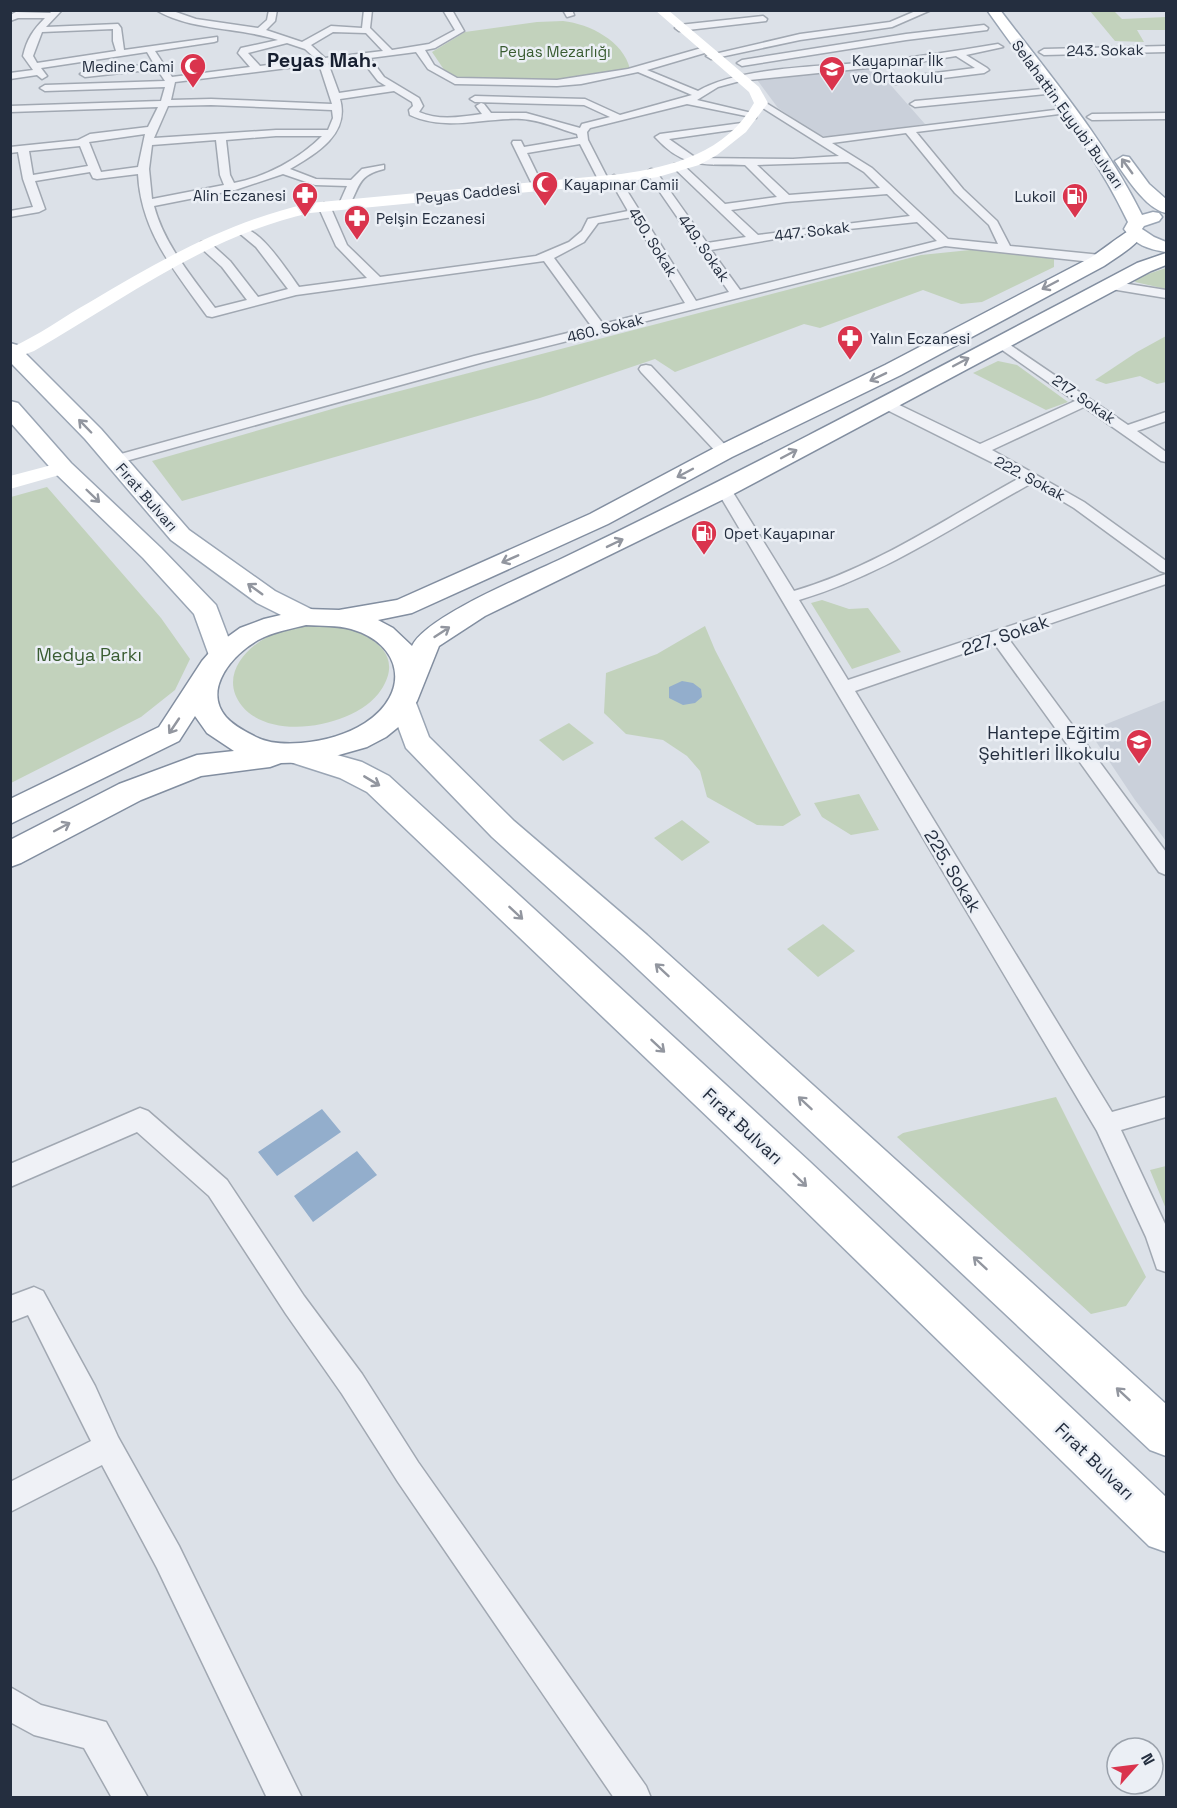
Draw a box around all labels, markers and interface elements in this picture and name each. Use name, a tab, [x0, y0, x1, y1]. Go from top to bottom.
street label: Selahattin Eyyubi Bulvarı	[1008, 36, 1128, 192]
street label: 243. Sokak	[1066, 40, 1144, 60]
park label: Peyas Mezarlığı	[499, 42, 611, 61]
district label: Peyas Mah.	[267, 47, 377, 73]
mosque icon: Medine Cami	[178, 51, 208, 89]
place label: Kayapınar İlk ve Ortaokulu	[852, 51, 943, 87]
school or university icon: Kayapınar İlk ve Ortaokulu	[817, 54, 847, 92]
place label: Medine Cami	[82, 57, 174, 76]
one-way arrow	[1120, 158, 1133, 174]
mosque icon: Kayapınar Camii	[530, 169, 560, 207]
place label: Kayapınar Camii	[564, 175, 679, 194]
street label: Peyas Caddesi	[415, 178, 521, 208]
pharmacy icon: Alin Eczanesi	[290, 180, 320, 218]
fuel station icon: Lukoil	[1060, 181, 1090, 219]
place label: Alin Eczanesi	[193, 186, 286, 205]
place label: Lukoil	[1014, 187, 1056, 206]
pharmacy icon: Pelşin Eczanesi	[342, 203, 372, 241]
street label: 450. Sokak	[624, 204, 682, 280]
place label: Pelşin Eczanesi	[376, 209, 485, 228]
street label: 449. Sokak	[674, 211, 734, 285]
street label: 447. Sokak	[773, 217, 851, 245]
one-way arrow	[1041, 280, 1059, 292]
street label: 460. Sokak	[565, 309, 645, 347]
pharmacy icon: Yalın Eczanesi	[835, 323, 865, 361]
place label: Yalın Eczanesi	[870, 329, 970, 348]
one-way arrow	[952, 356, 970, 368]
street label: 217. Sokak	[1049, 370, 1119, 428]
one-way arrow	[869, 372, 887, 384]
one-way arrow	[78, 419, 93, 434]
one-way arrow	[780, 448, 797, 460]
street label: 222. Sokak	[991, 451, 1069, 505]
street label: Fırat Bulvarı	[112, 459, 182, 535]
one-way arrow	[676, 468, 694, 479]
one-way arrow	[86, 489, 101, 504]
fuel station icon: Opet Kayapınar	[689, 518, 719, 556]
place label: Opet Kayapınar	[724, 524, 836, 543]
one-way arrow	[606, 537, 624, 549]
one-way arrow	[501, 554, 519, 565]
one-way arrow	[248, 583, 264, 595]
street label: 227. Sokak	[958, 609, 1052, 661]
one-way arrow	[433, 625, 450, 637]
park label: Medya Parkı	[36, 643, 142, 666]
one-way arrow	[168, 717, 180, 733]
place label: Hantepe Eğitim Şehitleri İlkokulu	[978, 721, 1120, 765]
school or university icon: Hantepe Eğitim Şehitleri İlkokulu	[1124, 727, 1154, 765]
one-way arrow	[363, 776, 380, 788]
one-way arrow	[53, 821, 71, 833]
street label: 225. Sokak	[919, 825, 987, 917]
one-way arrow	[508, 906, 523, 920]
one-way arrow	[655, 963, 670, 977]
one-way arrow	[651, 1039, 666, 1054]
street label: Fırat Bulvarı	[698, 1083, 788, 1169]
one-way arrow	[798, 1096, 813, 1110]
one-way arrow	[793, 1173, 808, 1187]
one-way arrow	[972, 1256, 987, 1270]
one-way arrow	[1116, 1387, 1131, 1402]
street label: Fırat Bulvarı	[1050, 1417, 1140, 1505]
north arrow	[1105, 1736, 1165, 1796]
text: N	[1136, 1750, 1160, 1769]

